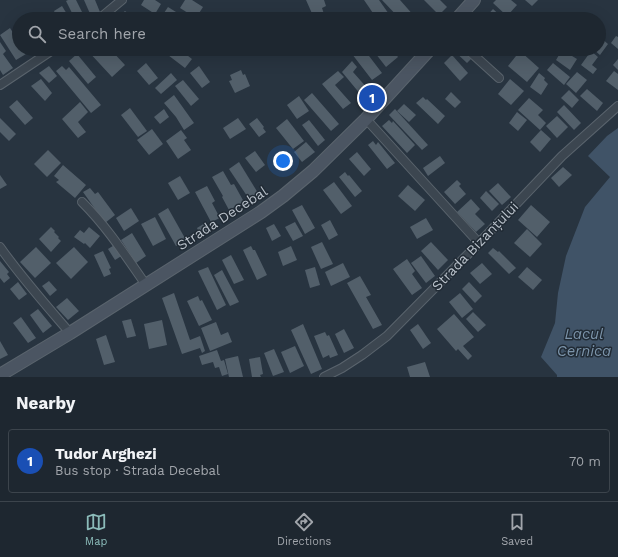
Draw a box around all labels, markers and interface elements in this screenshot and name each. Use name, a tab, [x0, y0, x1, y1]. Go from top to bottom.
search box	[12, 12, 606, 56]
icon: search	[26, 23, 48, 45]
text: Search here	[58, 25, 146, 43]
pin: 1	[359, 83, 385, 113]
your location	[273, 151, 293, 171]
street label: Strada Decebal	[174, 182, 271, 253]
street label: Strada Bizanțului	[428, 198, 522, 294]
water label: Lacul Cernica	[557, 325, 611, 360]
text: Nearby	[16, 393, 75, 413]
text: Tudor Arghezi	[55, 445, 157, 463]
text: 1	[27, 454, 33, 469]
text: 70 m	[569, 454, 601, 469]
text: Bus stop · Strada Decebal	[55, 463, 220, 478]
tab: Map	[85, 511, 107, 548]
tab: Directions	[277, 511, 331, 548]
tab: Saved	[501, 511, 533, 548]

